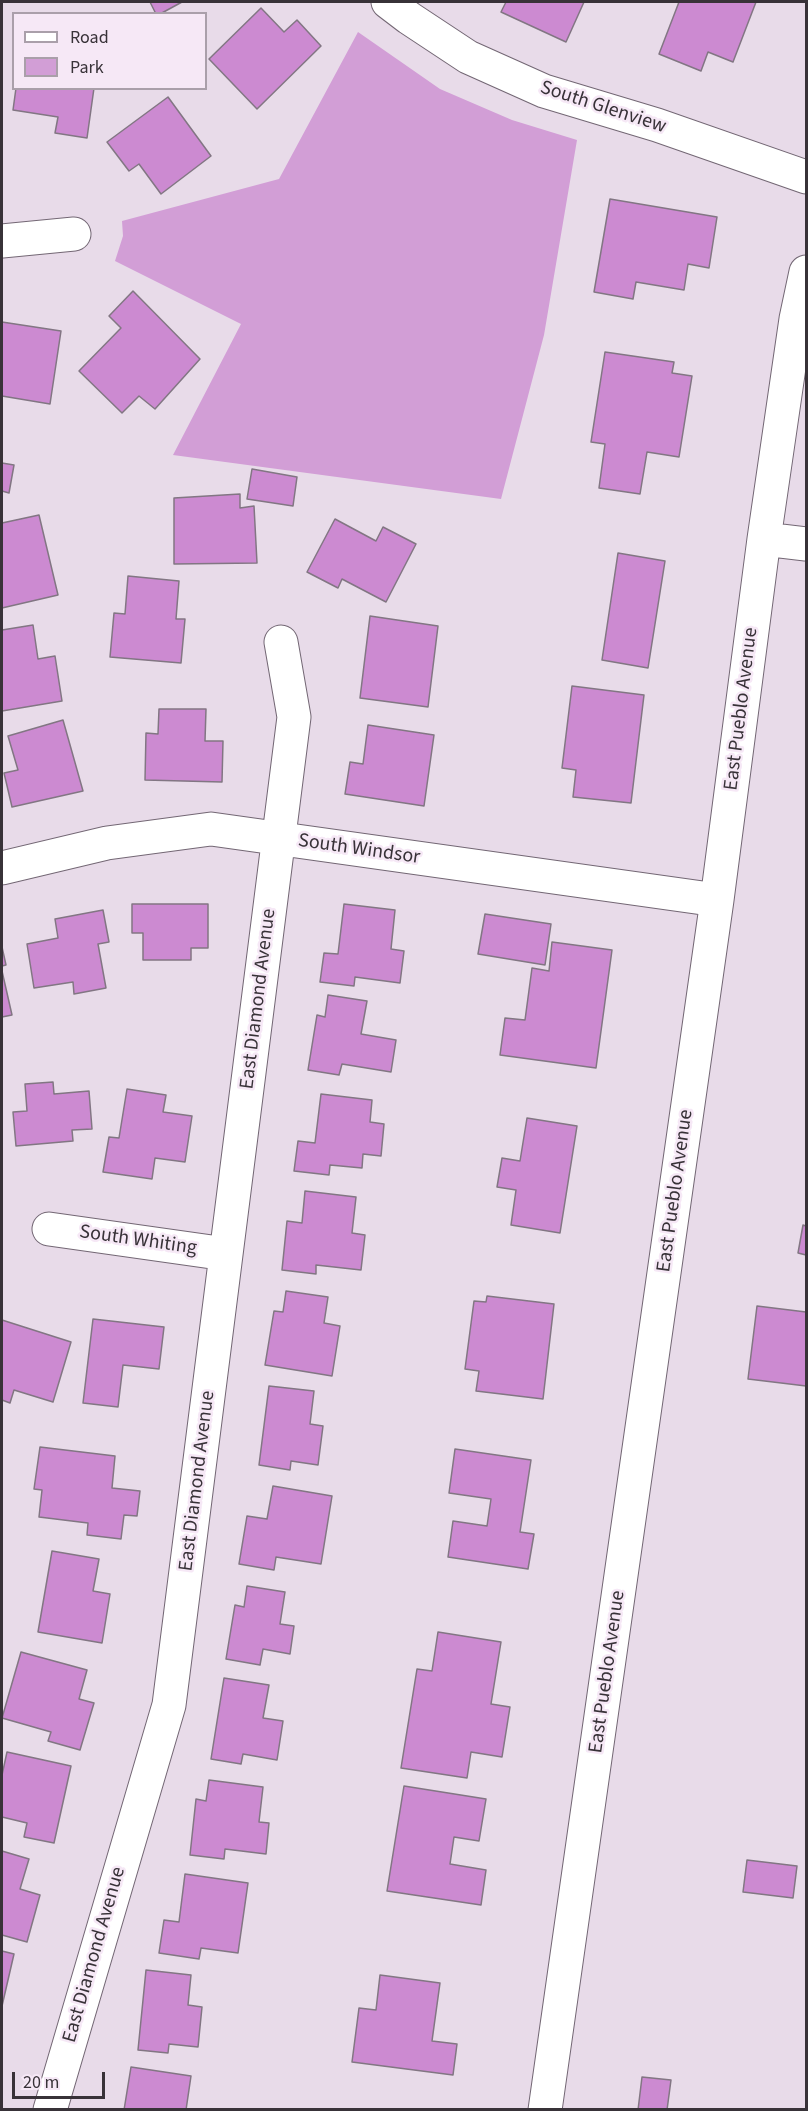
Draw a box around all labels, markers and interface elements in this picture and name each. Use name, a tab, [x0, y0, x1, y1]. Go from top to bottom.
legend	[12, 12, 207, 90]
text: Road	[70, 25, 109, 50]
text: Park	[70, 55, 104, 80]
street label: South Glenview	[537, 76, 669, 140]
street label: East Pueblo Avenue	[720, 626, 764, 792]
street label: South Windsor	[296, 830, 422, 870]
street label: East Diamond Avenue	[236, 907, 282, 1091]
street label: East Pueblo Avenue	[653, 1108, 699, 1274]
street label: South Whiting	[78, 1221, 198, 1261]
street label: East Diamond Avenue	[175, 1389, 221, 1573]
street label: East Pueblo Avenue	[585, 1589, 631, 1755]
street label: East Diamond Avenue	[58, 1864, 132, 2046]
scale bar	[15, 2060, 108, 2098]
text: 20 m	[23, 2070, 59, 2095]

